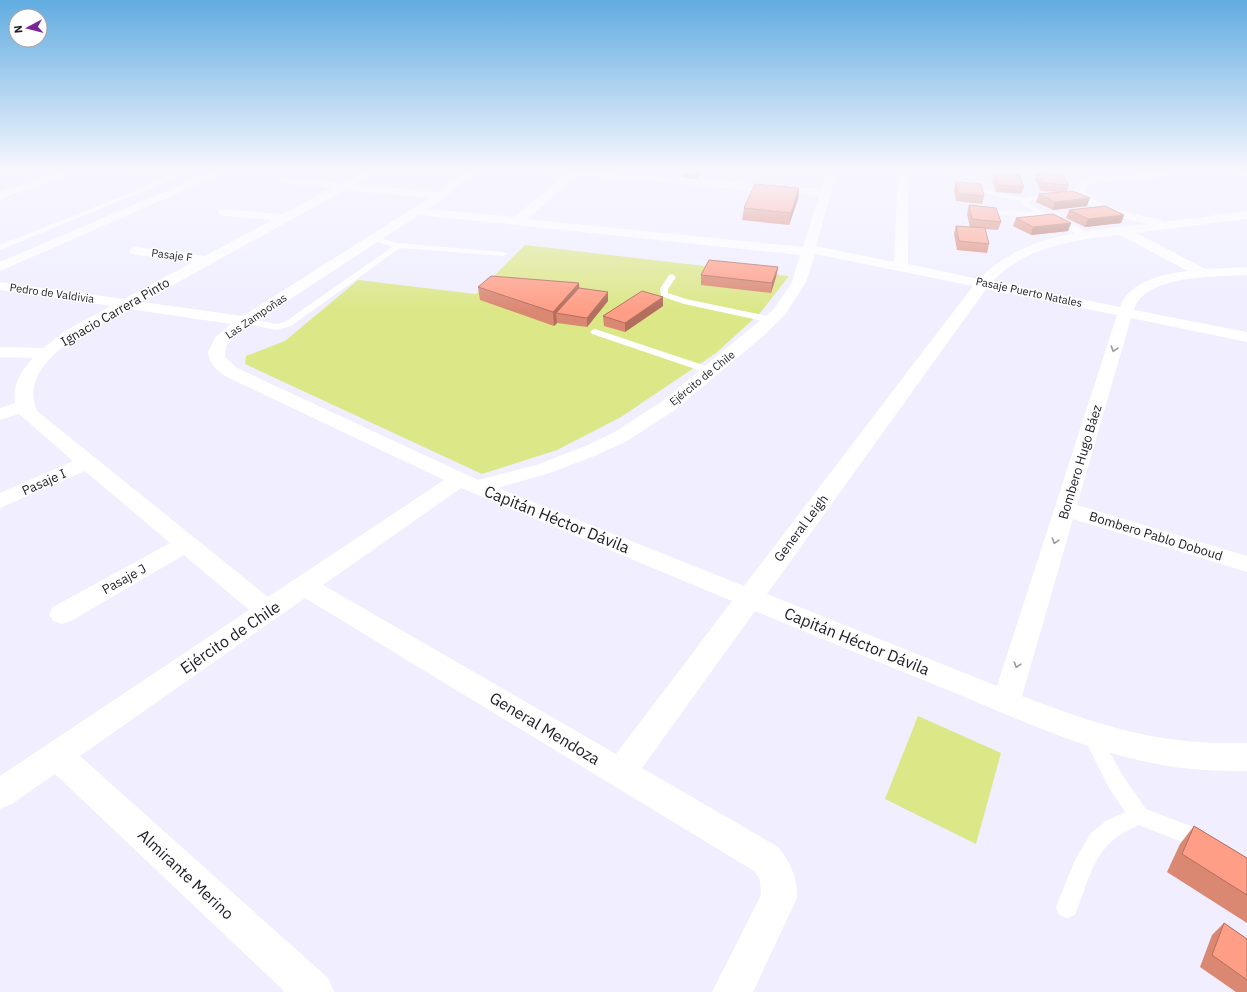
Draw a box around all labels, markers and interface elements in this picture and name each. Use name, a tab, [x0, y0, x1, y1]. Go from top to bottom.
north arrow	[8, 8, 48, 48]
text: N	[11, 24, 26, 34]
street label: Pasaje F	[151, 246, 193, 264]
street label: Ignacio Carrera Pinto	[57, 274, 173, 350]
street label: Pasaje Puerto Natales	[975, 274, 1083, 310]
street label: Pedro de Valdivia	[9, 280, 95, 306]
street label: Las Zampoñas	[223, 290, 289, 342]
one-way arrow	[1110, 346, 1119, 353]
street label: Ejército de Chile	[667, 347, 737, 409]
street label: Bombero Hugo Báez	[1054, 403, 1106, 521]
street label: Pasaje I	[19, 465, 69, 499]
street label: Capitán Héctor Dávila	[481, 481, 633, 557]
street label: General Leigh	[770, 491, 832, 565]
street label: Bombero Pablo Doboud	[1087, 508, 1225, 564]
one-way arrow	[1051, 537, 1060, 544]
street label: Pasaje J	[99, 560, 149, 598]
street label: Ejército de Chile	[176, 596, 284, 678]
street label: Capitán Héctor Dávila	[781, 603, 933, 679]
one-way arrow	[1013, 661, 1022, 668]
street label: General Mendoza	[486, 687, 604, 769]
street label: Almirante Merino	[134, 824, 238, 924]

